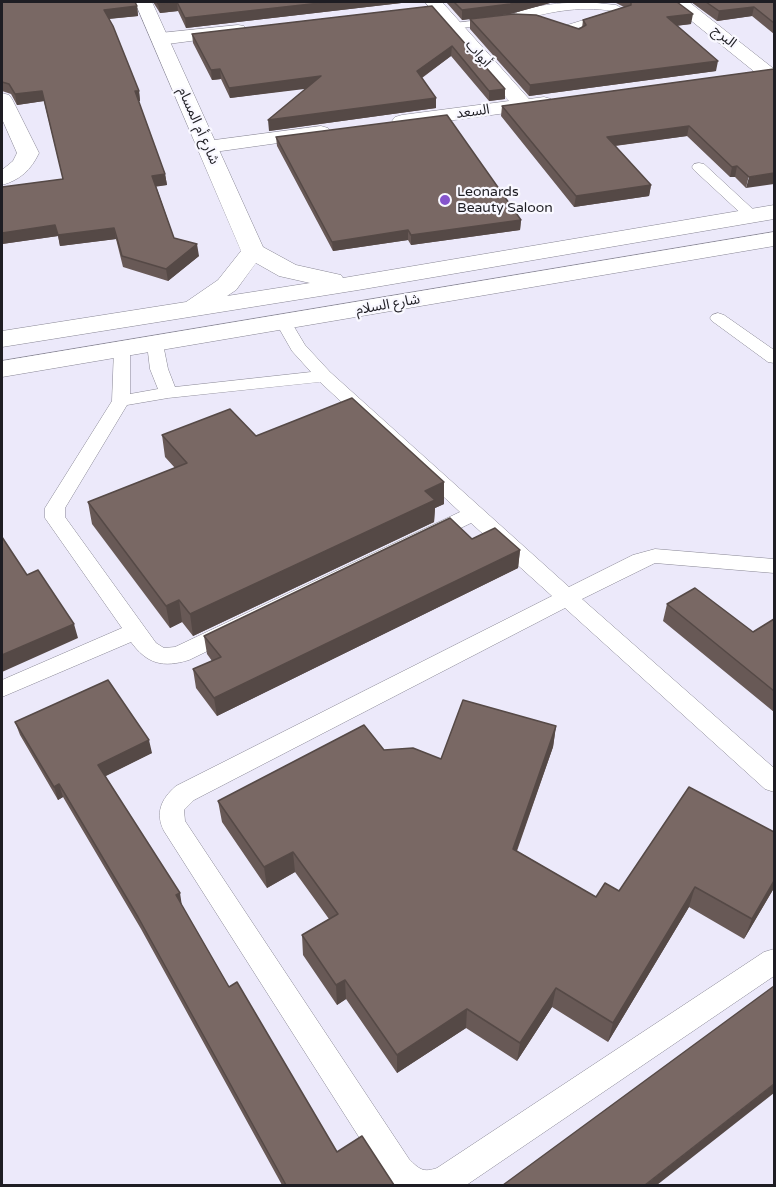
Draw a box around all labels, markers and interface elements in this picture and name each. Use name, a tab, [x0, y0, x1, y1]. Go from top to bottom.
street label: البرج	[709, 22, 739, 52]
street label: أبواب	[462, 37, 494, 71]
street label: شارع أم المسام	[174, 85, 222, 167]
street label: السعد	[455, 101, 491, 123]
place label: Leonards Beauty Saloon	[457, 184, 553, 216]
marker: Leonards Beauty Saloon	[438, 193, 452, 207]
street label: شارع السلام	[355, 291, 421, 319]

